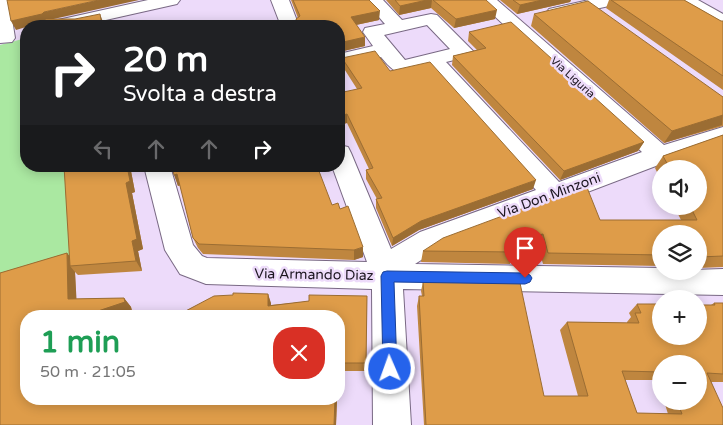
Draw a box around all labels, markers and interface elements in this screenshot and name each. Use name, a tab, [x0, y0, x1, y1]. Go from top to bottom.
text: 20 m	[123, 39, 208, 81]
icon: right	[40, 40, 105, 105]
street label: Via Liguria	[548, 54, 598, 101]
text: Svolta a destra	[123, 81, 277, 107]
icon: left	[89, 135, 117, 163]
icon: ahead	[142, 135, 170, 163]
icon: ahead	[195, 135, 223, 163]
icon: right	[248, 135, 276, 163]
map controls	[652, 160, 707, 410]
button: sound	[652, 160, 707, 215]
street label: Via Don Minzoni	[495, 169, 603, 222]
button: layers	[652, 225, 707, 280]
pin	[504, 227, 546, 278]
icon: arrive	[511, 234, 539, 262]
street label: Via Armando Diaz	[254, 265, 374, 284]
button: +	[652, 290, 707, 345]
text: 1 min	[40, 324, 120, 361]
button: close	[273, 327, 325, 379]
position arrow	[363, 342, 415, 394]
button: −	[652, 355, 707, 410]
text: 50 m · 21:05	[40, 362, 136, 382]

